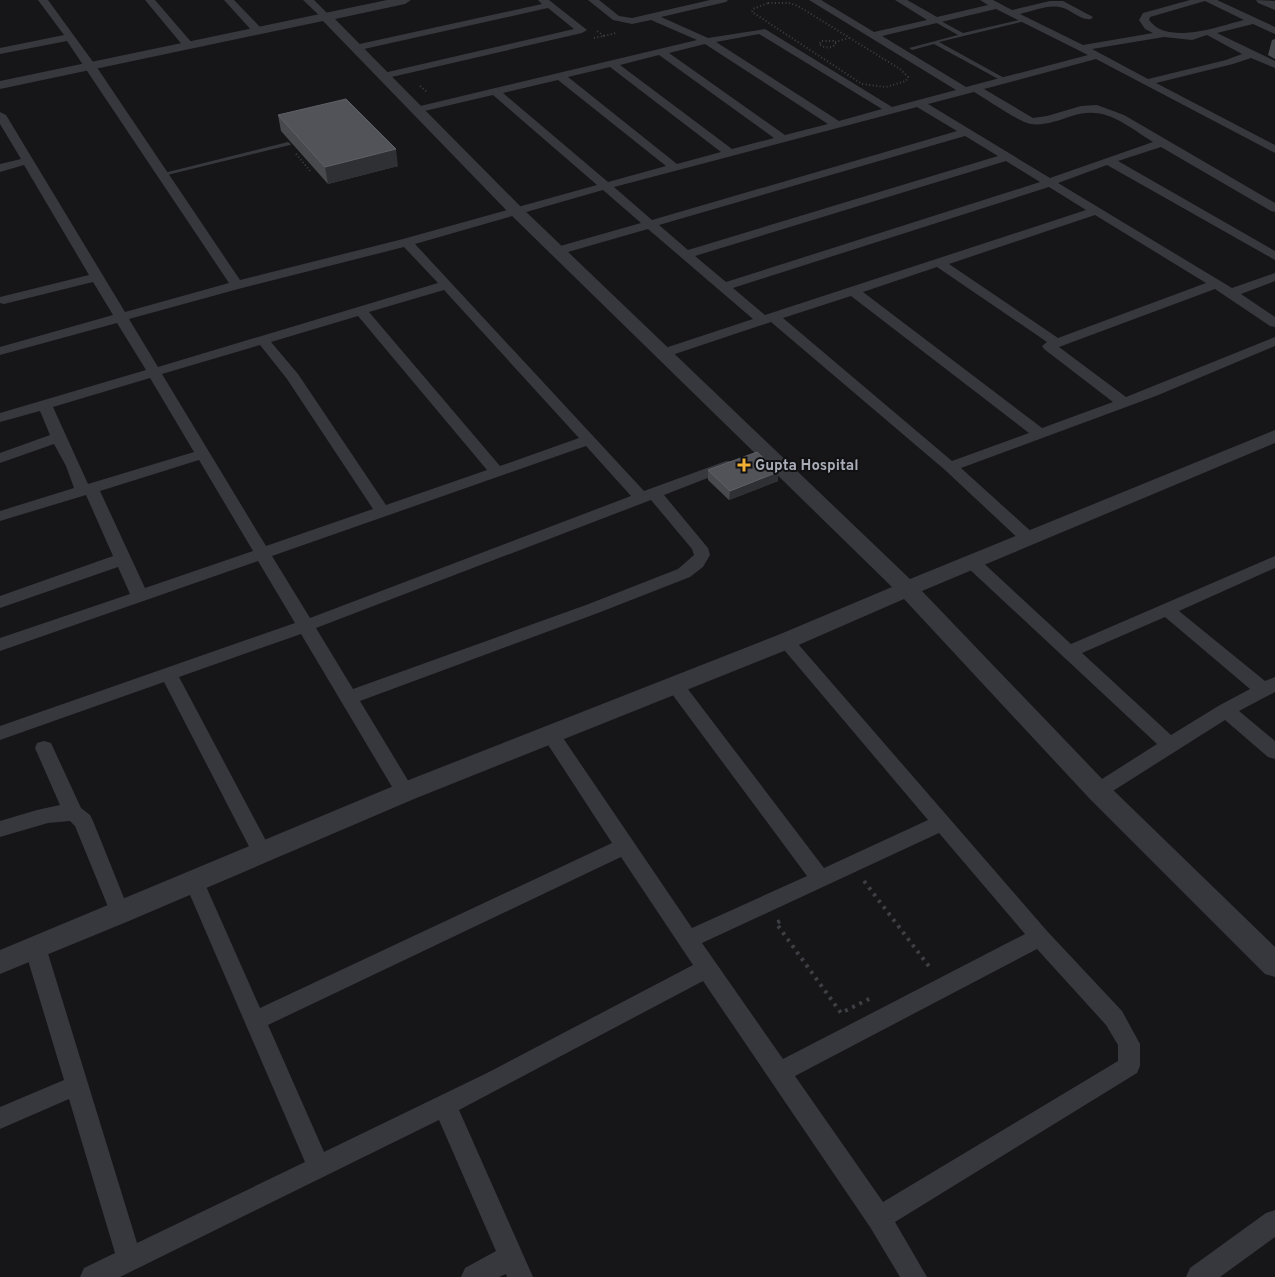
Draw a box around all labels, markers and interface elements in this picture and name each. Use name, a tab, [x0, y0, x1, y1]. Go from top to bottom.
place label: Gupta Hospital	[755, 457, 859, 476]
marker: Gupta Hospital	[737, 458, 751, 472]

